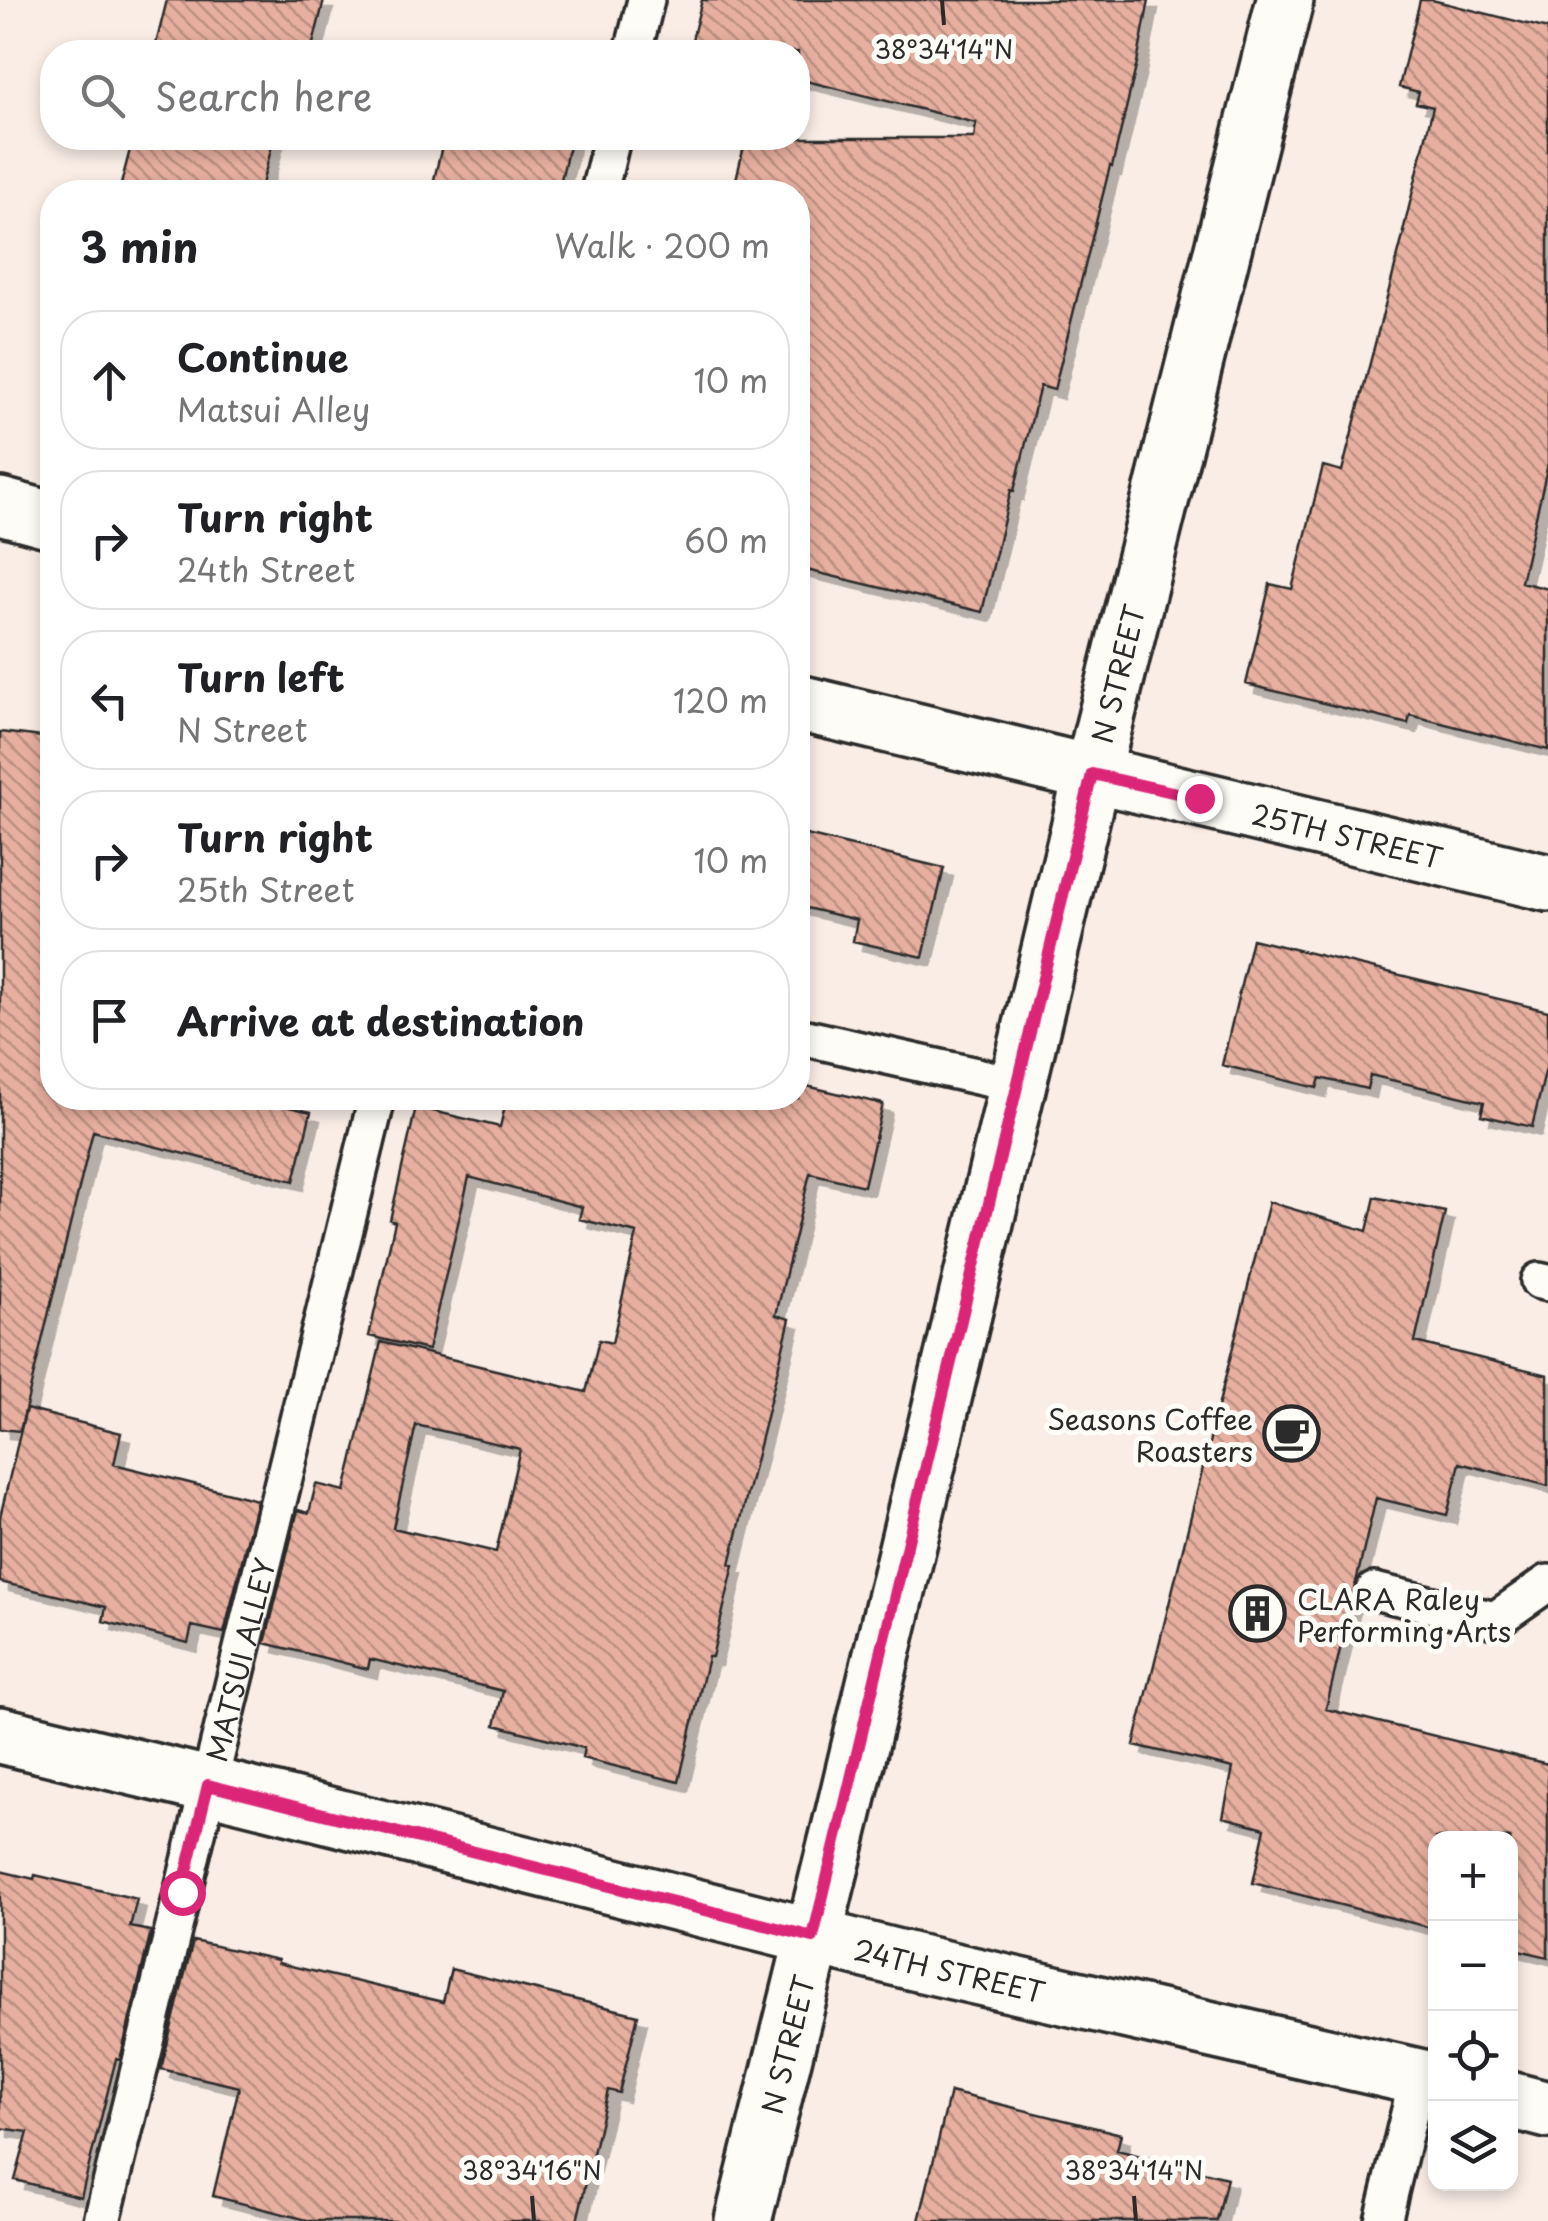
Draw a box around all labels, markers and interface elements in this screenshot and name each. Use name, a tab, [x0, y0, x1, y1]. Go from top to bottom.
text: 38°34'14"N	[875, 30, 1013, 68]
search box	[40, 40, 810, 150]
text: Search here	[155, 67, 372, 124]
icon: search	[75, 68, 130, 123]
text: 3 min	[80, 214, 198, 277]
text: Walk · 200 m	[555, 221, 770, 269]
text: Continue	[177, 328, 348, 385]
icon: ahead	[82, 353, 137, 408]
text: 10 m	[694, 356, 768, 404]
text: Matsui Alley	[177, 385, 370, 433]
text: Turn right	[177, 488, 373, 545]
icon: right	[82, 513, 137, 568]
text: 60 m	[684, 516, 768, 564]
text: 24th Street	[177, 545, 355, 593]
street label: N STREET	[1079, 599, 1155, 747]
text: Turn left	[177, 648, 345, 705]
icon: left	[82, 673, 137, 728]
text: 120 m	[673, 676, 768, 724]
text: N Street	[177, 705, 308, 753]
route end	[1177, 776, 1223, 822]
street label: 25TH STREET	[1248, 791, 1448, 879]
text: Turn right	[177, 808, 373, 865]
icon: right	[82, 833, 137, 888]
text: 10 m	[694, 836, 768, 884]
text: 25th Street	[177, 865, 355, 913]
text: Arrive at destination	[177, 992, 585, 1049]
icon: arrive	[82, 993, 137, 1048]
place label: Seasons Coffee Roasters	[1047, 1397, 1253, 1472]
cafe icon: Seasons Coffee Roasters	[1262, 1404, 1322, 1464]
street label: MATSUI ALLEY	[194, 1553, 285, 1766]
place label: CLARA Raley Performing Arts	[1297, 1577, 1511, 1652]
building icon: CLARA Raley Performing Arts	[1228, 1584, 1288, 1644]
map controls	[1428, 1831, 1518, 2191]
button: +	[1428, 1831, 1518, 1921]
route start	[160, 1870, 206, 1916]
button: −	[1428, 1921, 1518, 2011]
street label: 24TH STREET	[849, 1926, 1050, 2013]
street label: N STREET	[749, 1970, 825, 2118]
button: locate	[1428, 2011, 1518, 2101]
button: layers	[1428, 2101, 1518, 2191]
text: 38°34'16"N	[462, 2151, 602, 2189]
text: 38°34'14"N	[1065, 2151, 1203, 2189]

